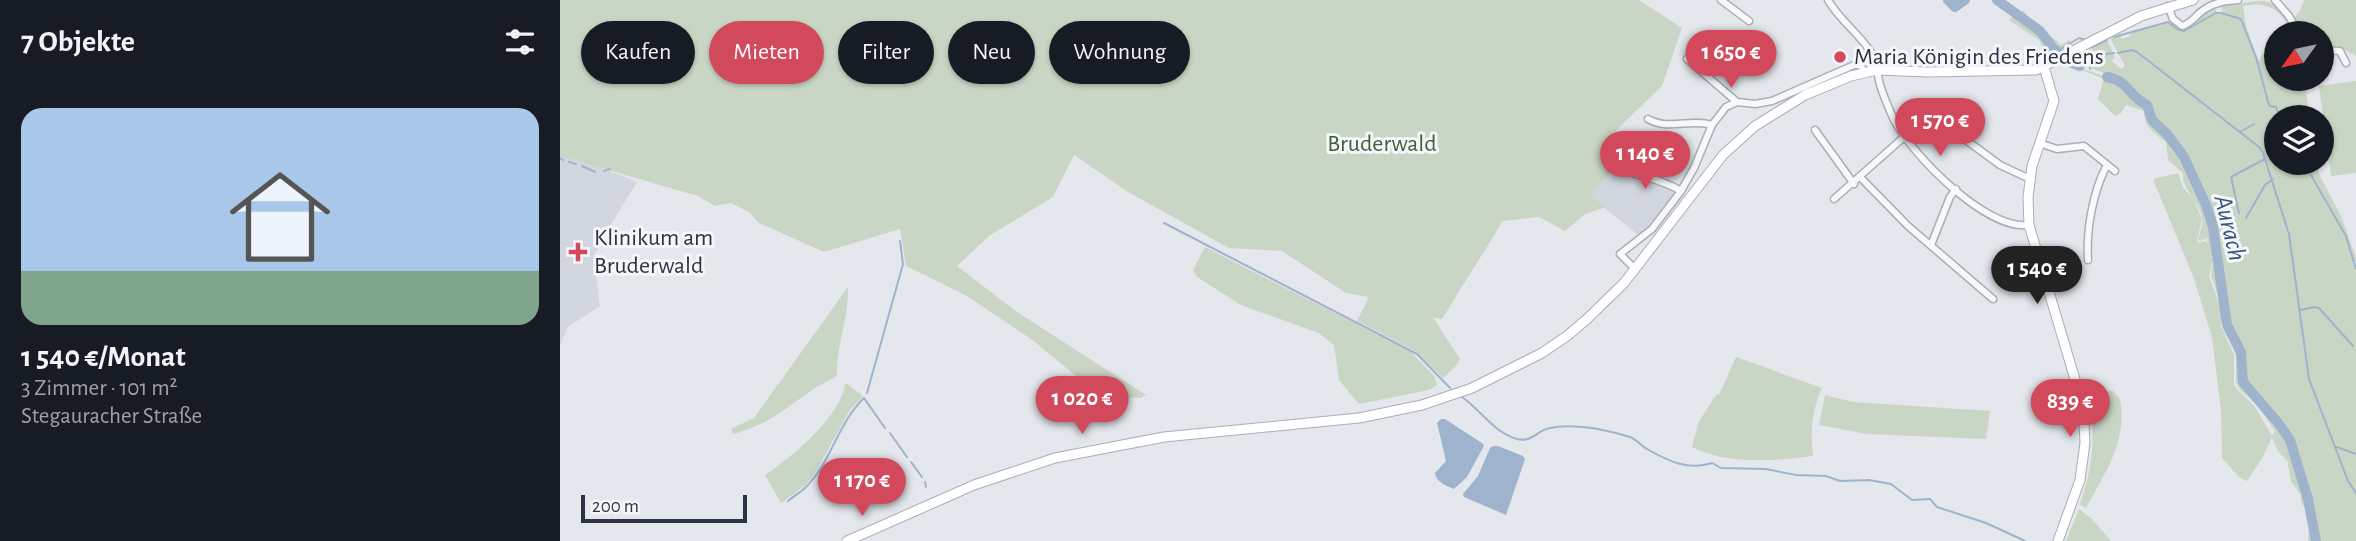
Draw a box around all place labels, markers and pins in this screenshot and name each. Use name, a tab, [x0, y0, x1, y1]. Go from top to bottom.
pin: 1 650 €	[1666, 31, 1796, 90]
place label: Maria Königin des Friedens	[1854, 45, 2104, 69]
marker: Maria Königin des Friedens	[1832, 49, 1848, 65]
pin: 1 570 €	[1875, 99, 2005, 158]
pin: 1 140 €	[1580, 132, 1710, 191]
place label: Klinikum am Bruderwald	[594, 226, 713, 278]
marker: Klinikum am Bruderwald	[568, 242, 588, 262]
pin: 1 540 €	[1972, 246, 2102, 306]
pin: 1 020 €	[1017, 376, 1147, 436]
pin: 839 €	[2021, 380, 2119, 439]
pin: 1 170 €	[797, 458, 927, 518]

